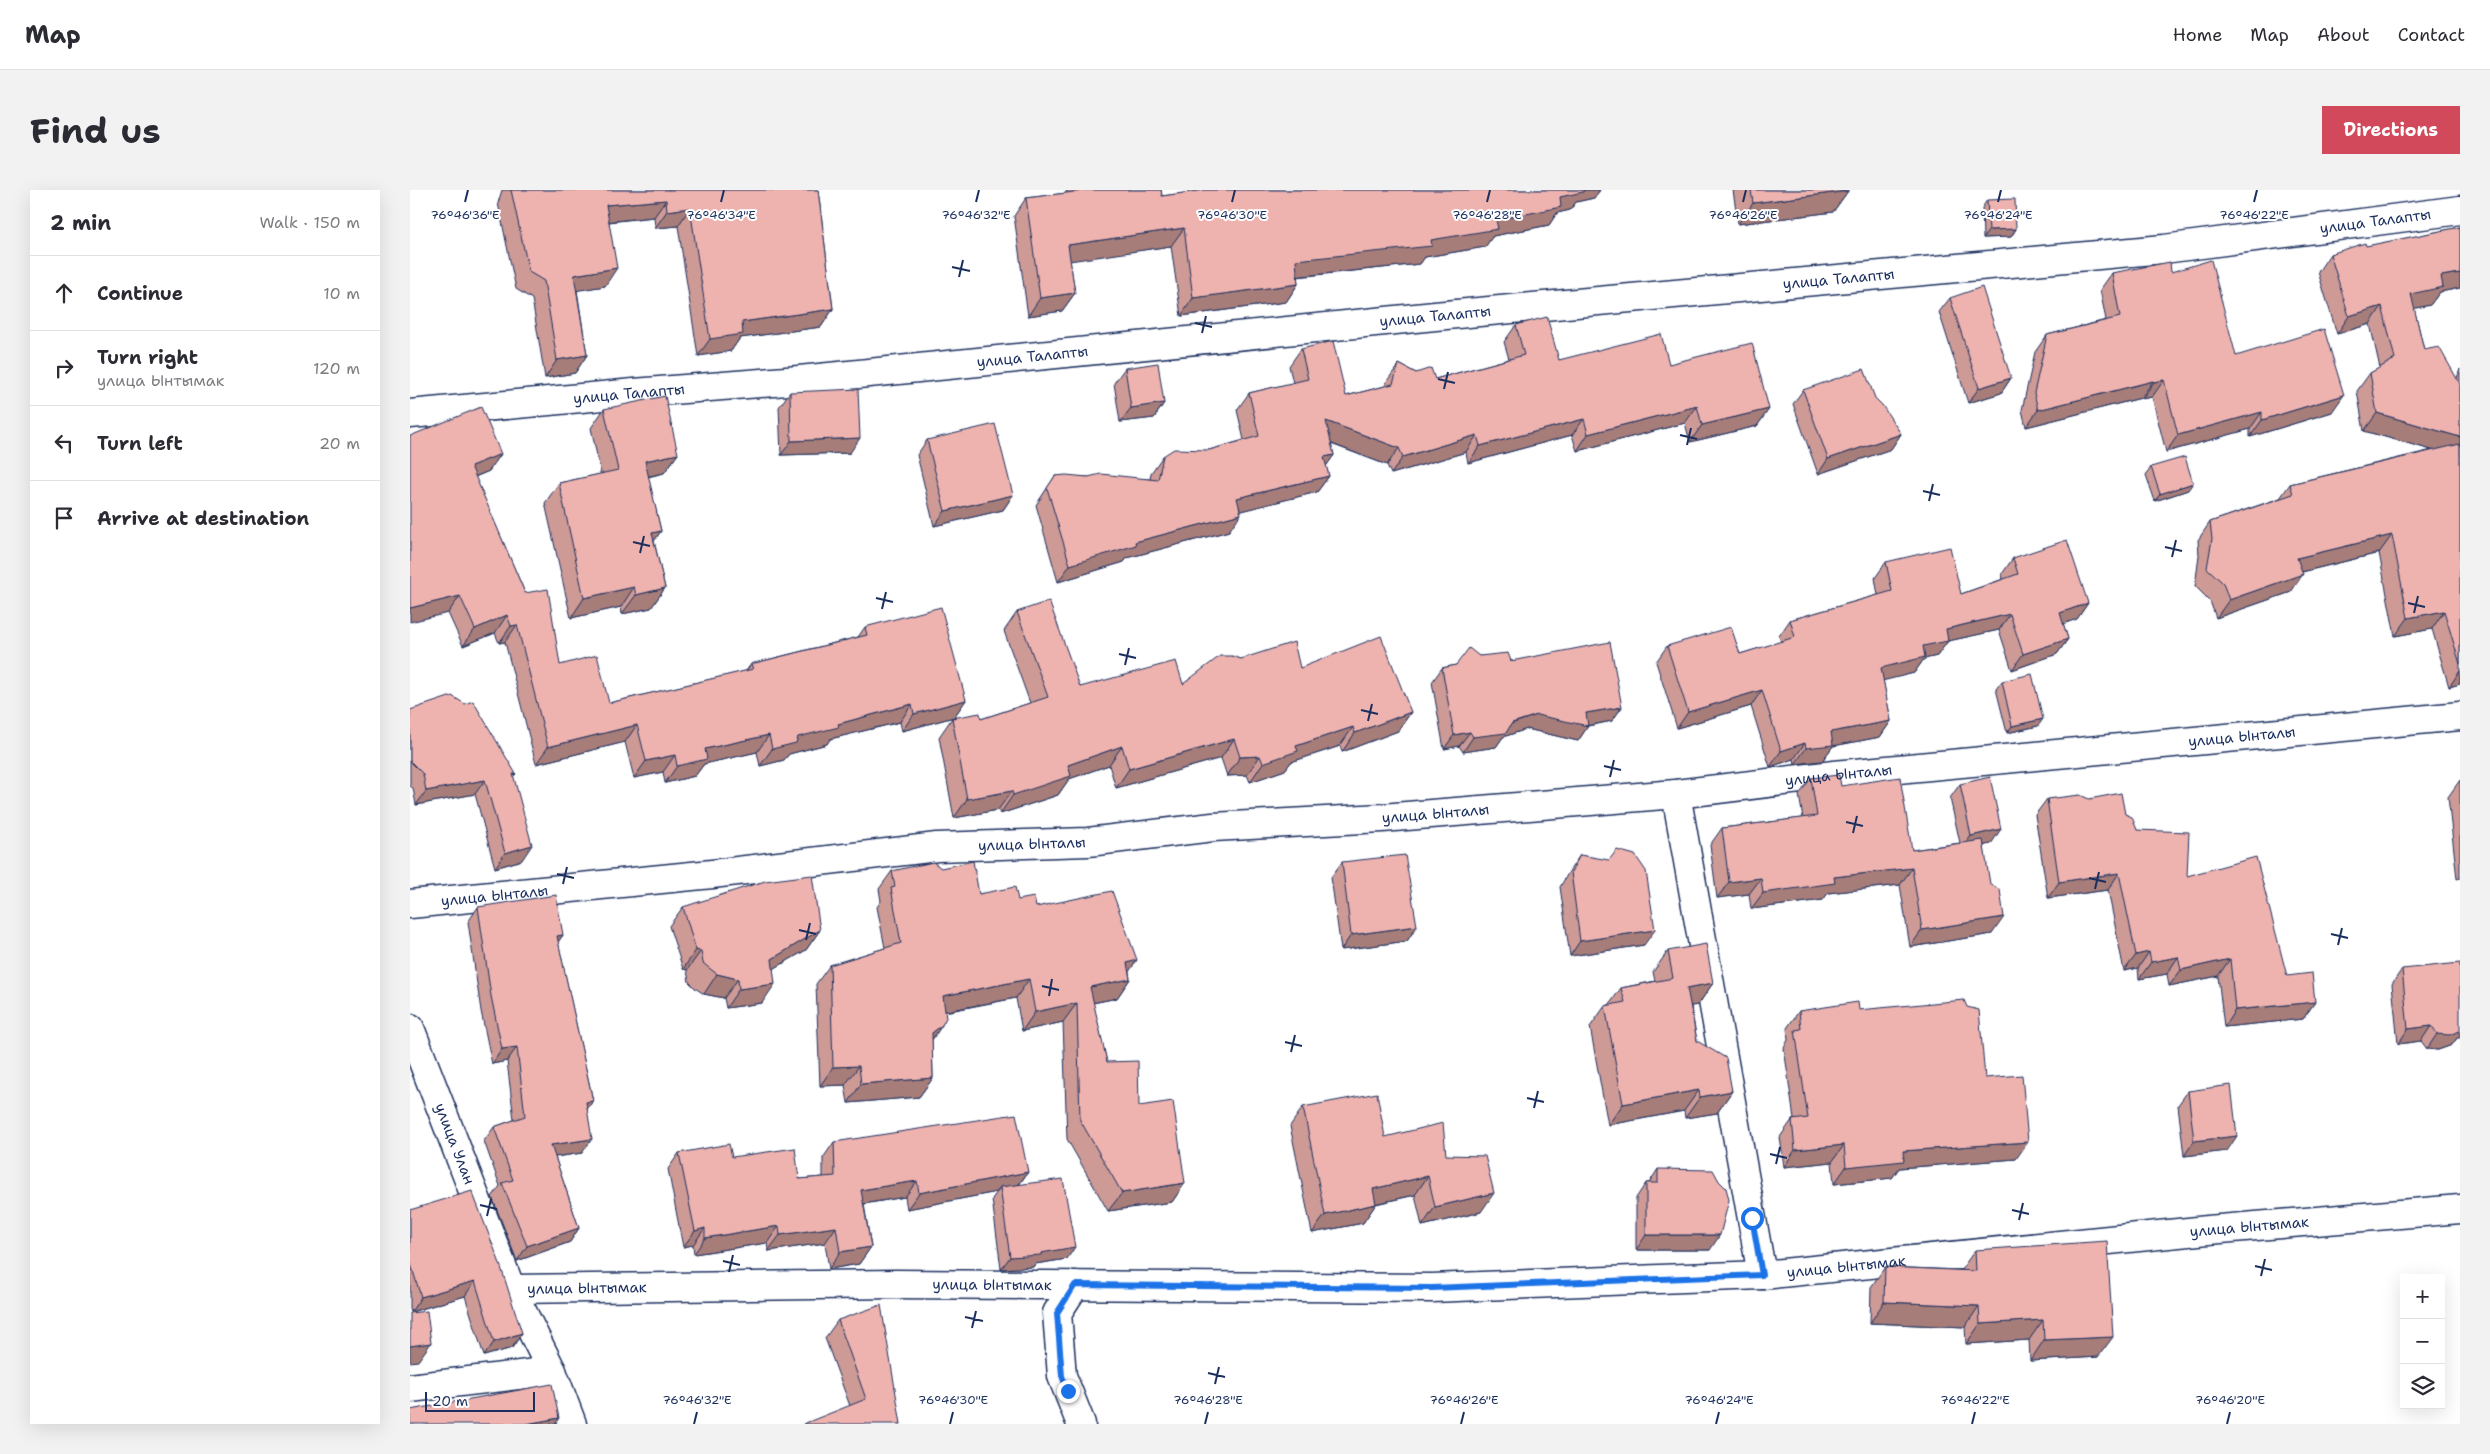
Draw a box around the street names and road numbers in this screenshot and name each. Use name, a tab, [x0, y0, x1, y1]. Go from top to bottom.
street label: улица Талапты	[2319, 204, 2432, 238]
street label: улица Талапты	[1782, 264, 1895, 294]
street label: улица Талапты	[1379, 301, 1492, 332]
street label: улица Талапты	[976, 341, 1089, 372]
street label: улица Талапты	[572, 379, 686, 409]
street label: улица Ынталы	[2187, 722, 2296, 752]
street label: улица Ынталы	[1784, 760, 1893, 791]
street label: улица Ынталы	[1381, 799, 1490, 828]
street label: улица Ынталы	[978, 832, 1086, 856]
street label: улица Ынталы	[440, 880, 549, 911]
street label: улица Улан	[430, 1100, 480, 1187]
street label: улица Ынтымак	[2189, 1212, 2310, 1242]
street label: улица Ынтымак	[1786, 1251, 1907, 1282]
street label: улица Ынтымак	[932, 1274, 1052, 1295]
street label: улица Ынтымак	[527, 1277, 647, 1299]

